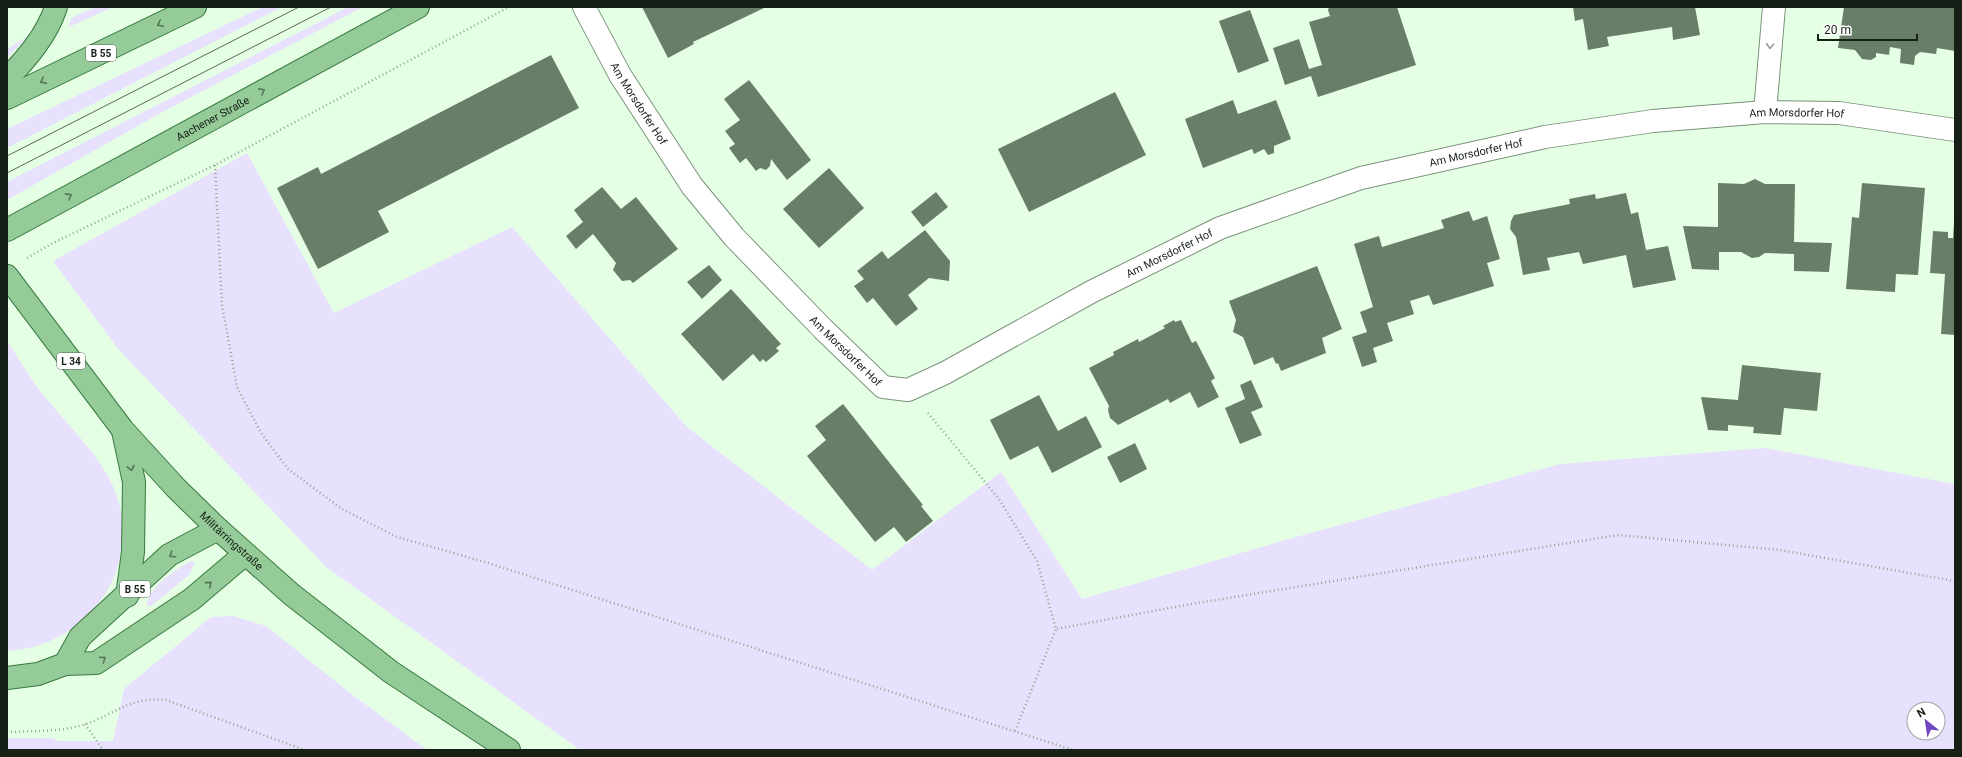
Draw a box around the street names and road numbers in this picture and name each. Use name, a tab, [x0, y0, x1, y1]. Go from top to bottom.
road number: B 55	[86, 45, 116, 61]
street label: Am Morsdorfer Hof	[607, 60, 670, 147]
street label: Aachener Straße	[174, 94, 252, 144]
street label: Am Morsdorfer Hof	[1749, 106, 1845, 121]
street label: Am Morsdorfer Hof	[1428, 136, 1524, 170]
street label: Am Morsdorfer Hof	[1124, 227, 1215, 281]
street label: Am Morsdorfer Hof	[807, 313, 884, 389]
road number: L 34	[57, 353, 85, 369]
street label: Militärringstraße	[197, 509, 266, 573]
road number: B 55	[120, 581, 150, 597]

